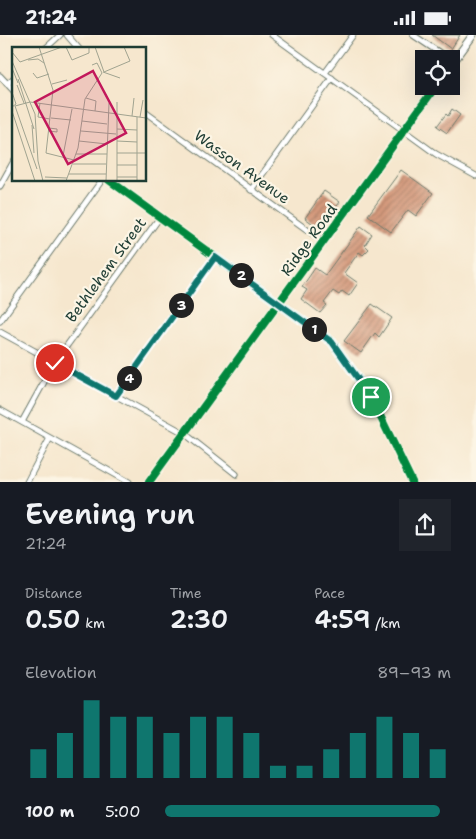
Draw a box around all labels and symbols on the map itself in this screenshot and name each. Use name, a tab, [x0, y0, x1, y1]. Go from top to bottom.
inset map	[12, 47, 146, 181]
street label: Wasson Avenue	[190, 126, 294, 208]
street label: Ridge Road	[276, 200, 342, 280]
street label: Bethlehem Street	[61, 214, 151, 326]
pin: 2	[228, 263, 254, 287]
pin: 3	[168, 293, 194, 317]
pin: 1	[302, 317, 326, 341]
pin	[34, 342, 76, 384]
pin: 4	[116, 365, 142, 391]
pin	[350, 376, 392, 418]

